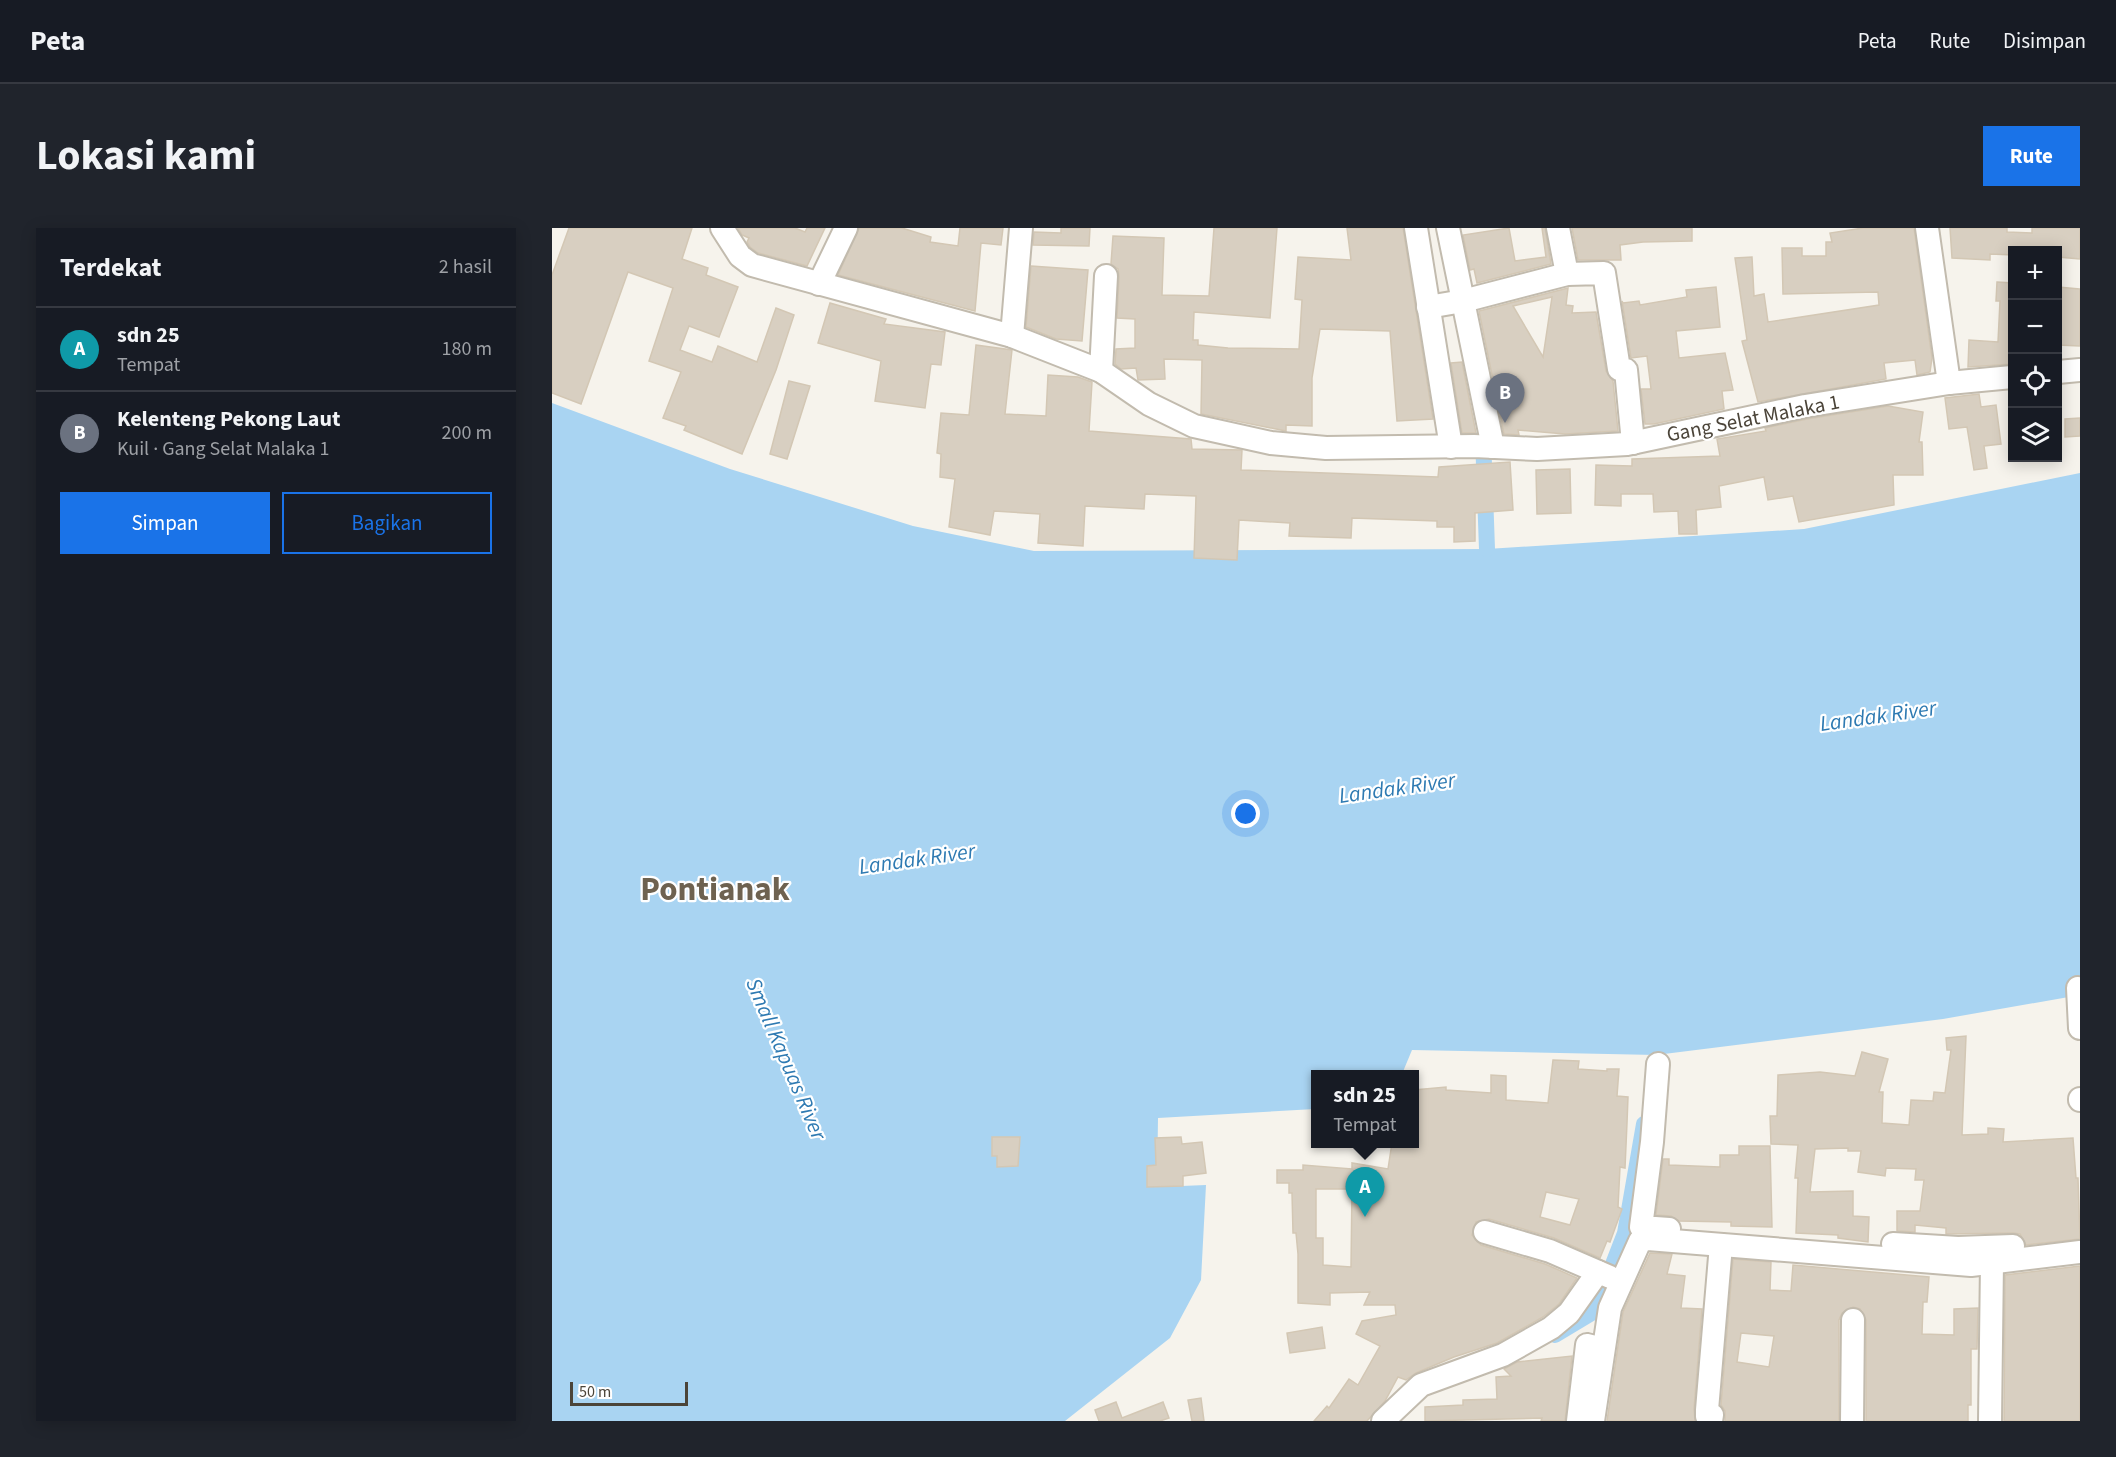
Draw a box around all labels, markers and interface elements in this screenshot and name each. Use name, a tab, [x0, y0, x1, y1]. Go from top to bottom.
text: Peta	[30, 21, 85, 61]
text: Peta	[1858, 26, 1896, 56]
text: Rute	[1929, 26, 1970, 56]
text: Disimpan	[2003, 26, 2086, 56]
text: Lokasi kami	[36, 126, 256, 186]
button: Rute	[1983, 126, 2080, 186]
map controls	[2008, 246, 2062, 462]
button: +	[2008, 246, 2062, 300]
text: Terdekat	[60, 249, 162, 286]
text: 2 hasil	[439, 253, 492, 281]
button: −	[2008, 300, 2062, 354]
text: sdn 25	[117, 319, 180, 351]
text: A	[74, 335, 85, 363]
text: 180 m	[442, 335, 492, 363]
text: Tempat	[117, 351, 180, 379]
button: locate	[2008, 354, 2062, 408]
pin: B	[1486, 374, 1524, 423]
street label: Gang Selat Malaka 1	[1664, 387, 1842, 449]
text: Kelenteng Pekong Laut	[117, 403, 340, 435]
button: layers	[2008, 408, 2062, 462]
text: B	[73, 419, 86, 447]
text: 200 m	[442, 419, 492, 447]
text: Kuil · Gang Selat Malaka 1	[117, 435, 329, 463]
button: Simpan	[60, 492, 270, 554]
button: Bagikan	[282, 492, 492, 554]
water label: Landak River	[1818, 692, 1940, 740]
water label: Landak River	[1337, 764, 1459, 812]
your location	[1231, 799, 1260, 828]
water label: Landak River	[857, 835, 979, 883]
district label: Pontianak	[640, 866, 790, 913]
water label: Small Kapuas River	[737, 973, 835, 1146]
popup	[1311, 1070, 1419, 1148]
text: sdn 25	[1333, 1079, 1396, 1111]
text: Tempat	[1333, 1111, 1397, 1139]
pin: A	[1346, 1168, 1384, 1217]
scale bar	[570, 1379, 688, 1406]
text: 50 m	[579, 1381, 611, 1403]

